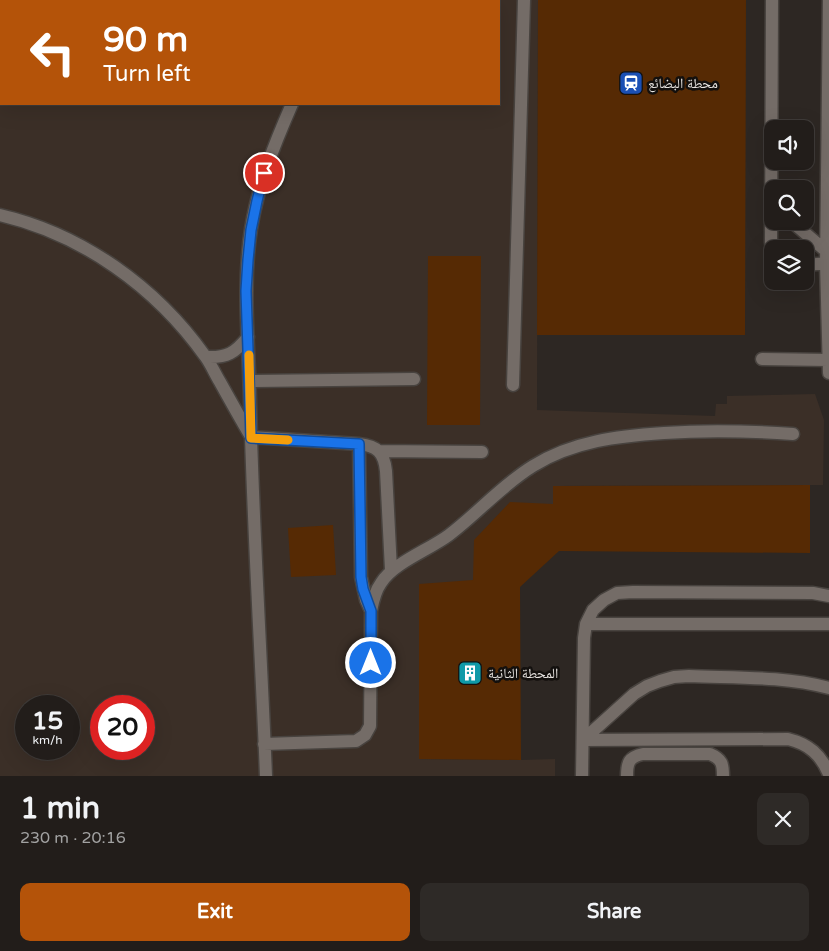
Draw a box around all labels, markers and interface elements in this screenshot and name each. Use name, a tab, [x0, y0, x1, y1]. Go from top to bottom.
text: 90 m	[103, 19, 188, 61]
icon: left	[20, 20, 85, 85]
text: Turn left	[103, 61, 191, 87]
station icon: محطة البضائع	[618, 70, 644, 96]
place label: محطة البضائع	[648, 75, 718, 93]
map controls	[764, 120, 814, 290]
button: sound	[764, 120, 814, 170]
pin	[243, 152, 285, 194]
icon: arrive	[250, 159, 278, 187]
button: search	[764, 180, 814, 230]
button: layers	[764, 240, 814, 290]
position arrow	[344, 636, 396, 688]
building icon: المحطة الثانية	[457, 660, 483, 686]
place label: المحطة الثانية	[488, 665, 558, 682]
speed limit sign: 20	[90, 695, 155, 760]
text: 15	[32, 706, 63, 736]
text: km/h	[32, 733, 63, 747]
text: 1 min	[20, 790, 100, 827]
button: close	[757, 793, 809, 845]
text: 230 m · 20:16	[20, 828, 126, 848]
button: Exit	[20, 883, 410, 941]
button: Share	[420, 883, 809, 941]

